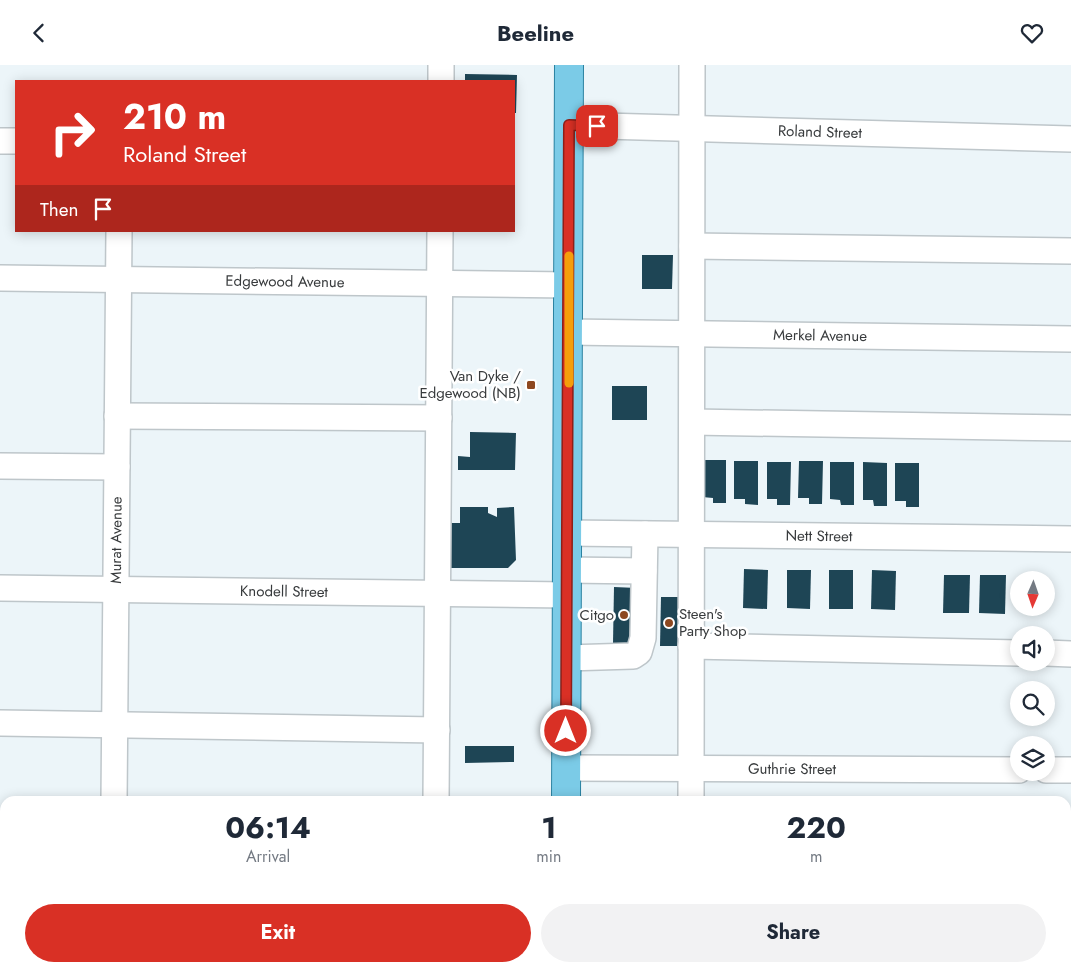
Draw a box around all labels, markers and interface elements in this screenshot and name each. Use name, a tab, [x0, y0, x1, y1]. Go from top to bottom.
text: Beeline	[497, 17, 574, 49]
icon: back	[25, 19, 53, 47]
icon: heart	[1018, 19, 1046, 47]
text: 210 m	[123, 92, 226, 142]
icon: right	[40, 100, 105, 165]
pin	[576, 105, 618, 147]
icon: arrive	[583, 112, 611, 140]
street label: Roland Street	[778, 120, 863, 144]
text: Roland Street	[123, 138, 246, 170]
icon: arrive	[89, 195, 117, 223]
text: Then	[40, 196, 79, 223]
street label: Edgewood Avenue	[225, 270, 345, 293]
street label: Merkel Avenue	[773, 324, 867, 347]
place label: Van Dyke / Edgewood (NB)	[419, 365, 521, 404]
marker: Van Dyke / Edgewood (NB)	[525, 379, 537, 391]
street label: Murat Avenue	[105, 496, 128, 584]
street label: Nett Street	[785, 525, 853, 547]
north arrow	[1010, 571, 1055, 616]
map controls	[1010, 571, 1055, 781]
street label: Knodell Street	[240, 580, 329, 603]
place label: Steen's Party Shop	[679, 603, 747, 642]
place label: Citgo	[579, 604, 614, 626]
marker: Citgo	[618, 609, 630, 621]
marker: Steen's Party Shop	[663, 617, 675, 629]
button: sound	[1010, 626, 1055, 671]
button: search	[1010, 681, 1055, 726]
position arrow	[539, 704, 591, 756]
button: layers	[1010, 736, 1055, 781]
street label: Guthrie Street	[748, 758, 837, 780]
text: 06:14	[225, 806, 311, 849]
text: 1	[541, 806, 556, 849]
text: 220	[787, 806, 846, 849]
text: Arrival	[246, 845, 290, 868]
text: min	[536, 845, 561, 868]
text: m	[810, 845, 822, 868]
button: Exit	[25, 904, 531, 962]
button: Share	[541, 904, 1046, 962]

